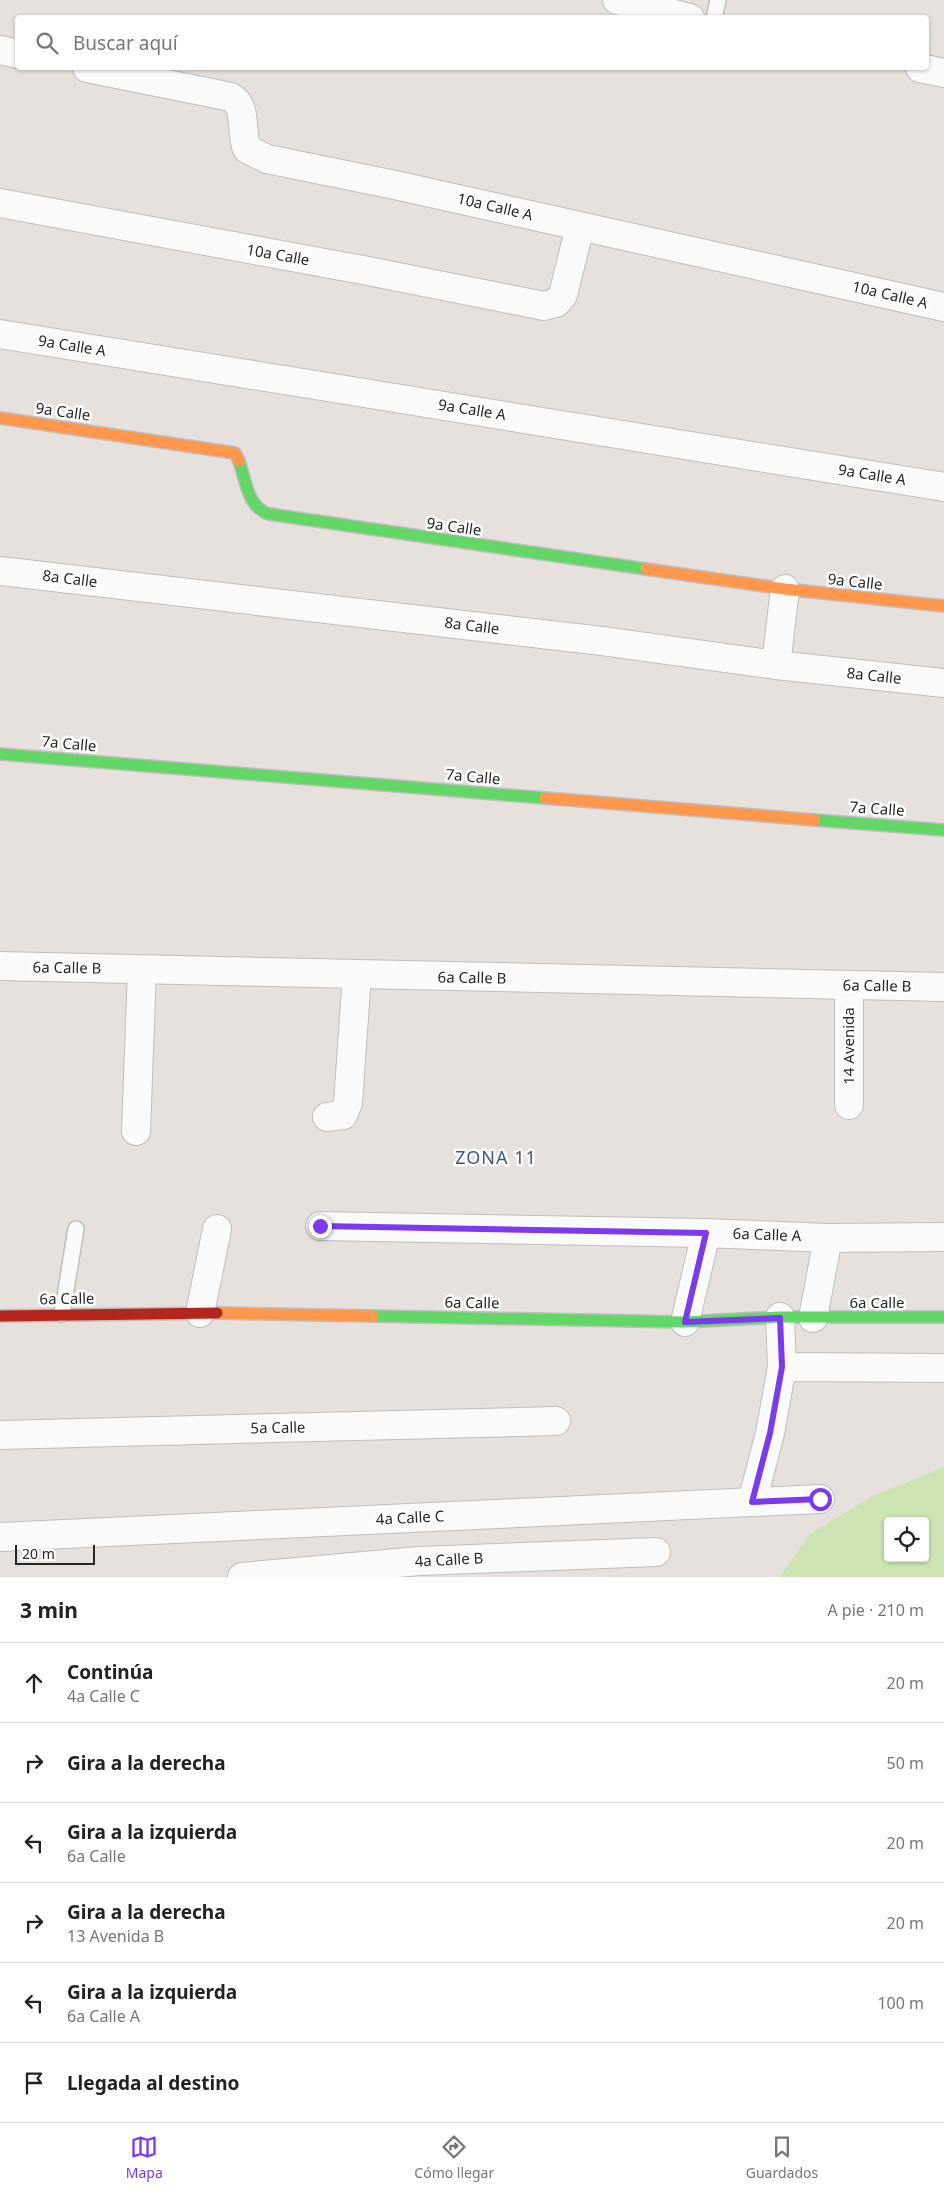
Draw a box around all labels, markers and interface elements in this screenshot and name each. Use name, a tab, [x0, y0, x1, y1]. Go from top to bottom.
search box	[15, 15, 929, 70]
icon: search	[33, 29, 61, 57]
text: Buscar aquí	[73, 30, 178, 56]
street label: 10a Calle A	[455, 188, 535, 225]
street label: 10a Calle	[245, 239, 311, 269]
street label: 10a Calle A	[850, 276, 930, 313]
street label: 9a Calle A	[37, 330, 108, 360]
street label: 9a Calle A	[437, 394, 508, 424]
street label: 9a Calle	[35, 397, 92, 425]
street label: 9a Calle A	[837, 459, 908, 489]
street label: 9a Calle	[426, 512, 483, 540]
street label: 8a Calle	[42, 565, 99, 591]
street label: 9a Calle	[827, 568, 883, 594]
street label: 8a Calle	[444, 612, 501, 638]
street label: 8a Calle	[846, 662, 902, 688]
street label: 7a Calle	[41, 731, 97, 755]
street label: 7a Calle	[445, 764, 501, 788]
street label: 7a Calle	[849, 796, 905, 820]
street label: 6a Calle B	[33, 956, 102, 978]
street label: 6a Calle B	[438, 966, 507, 988]
street label: 6a Calle B	[843, 974, 912, 996]
street label: 14 Avenida	[838, 1007, 858, 1085]
district label: ZONA 11	[455, 1145, 537, 1169]
route end	[309, 1215, 332, 1238]
street label: 6a Calle A	[732, 1223, 802, 1245]
street label: 6a Calle	[39, 1288, 95, 1308]
street label: 6a Calle	[444, 1292, 500, 1312]
street label: 6a Calle	[850, 1292, 905, 1312]
street label: 5a Calle	[250, 1417, 306, 1437]
route start	[809, 1488, 832, 1511]
street label: 4a Calle C	[375, 1505, 445, 1529]
map controls	[884, 1517, 929, 1562]
button: locate	[884, 1517, 929, 1562]
scale bar	[15, 1542, 95, 1565]
text: 20 m	[22, 1544, 55, 1563]
street label: 4a Calle B	[414, 1547, 484, 1571]
text: 3 min	[20, 1596, 78, 1624]
text: A pie · 210 m	[827, 1599, 924, 1621]
text: Continúa	[67, 1659, 153, 1685]
icon: ahead	[20, 1669, 48, 1697]
text: 20 m	[887, 1672, 924, 1694]
text: 4a Calle C	[67, 1685, 140, 1707]
icon: right	[20, 1749, 48, 1777]
text: Gira a la derecha	[67, 1750, 226, 1776]
text: 50 m	[887, 1752, 924, 1774]
text: Gira a la izquierda	[67, 1819, 237, 1845]
icon: left	[20, 1829, 48, 1857]
text: 20 m	[887, 1832, 924, 1854]
text: 6a Calle	[67, 1845, 126, 1867]
text: Gira a la derecha	[67, 1899, 226, 1925]
icon: right	[20, 1909, 48, 1937]
text: 20 m	[887, 1912, 924, 1934]
text: 13 Avenida B	[67, 1925, 164, 1947]
text: Gira a la izquierda	[67, 1979, 237, 2005]
icon: left	[20, 1989, 48, 2017]
text: 100 m	[877, 1992, 924, 2014]
text: 6a Calle A	[67, 2005, 140, 2027]
icon: arrive	[20, 2069, 48, 2097]
text: Llegada al destino	[67, 2070, 239, 2096]
tab: Mapa	[126, 2133, 163, 2182]
tab: Cómo llegar	[414, 2133, 494, 2182]
tab: Guardados	[746, 2133, 818, 2182]

